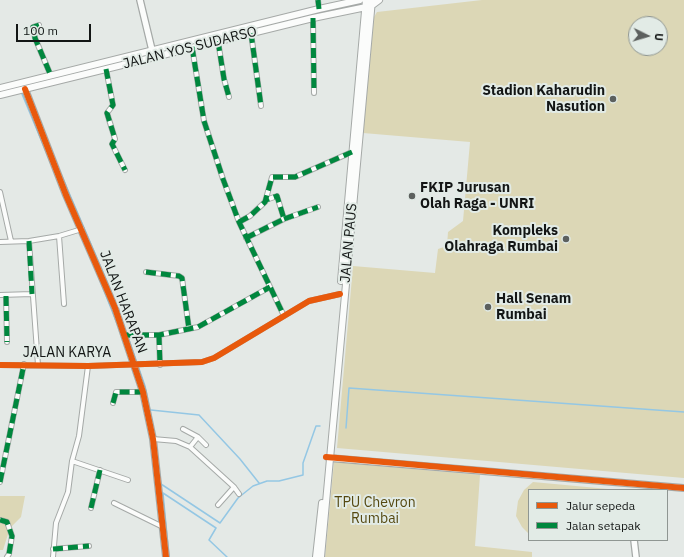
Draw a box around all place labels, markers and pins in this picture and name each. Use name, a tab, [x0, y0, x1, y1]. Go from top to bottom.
place label: Stadion Kaharudin Nasution	[482, 83, 605, 116]
marker: Stadion Kaharudin Nasution	[608, 94, 618, 104]
place label: FKIP Jurusan Olah Raga - UNRI	[420, 180, 534, 212]
marker: FKIP Jurusan Olah Raga - UNRI	[407, 191, 417, 201]
place label: Kompleks Olahraga Rumbai	[444, 223, 558, 256]
marker: Kompleks Olahraga Rumbai	[561, 234, 571, 244]
place label: Hall Senam Rumbai	[496, 291, 571, 324]
marker: Hall Senam Rumbai	[483, 302, 493, 312]

